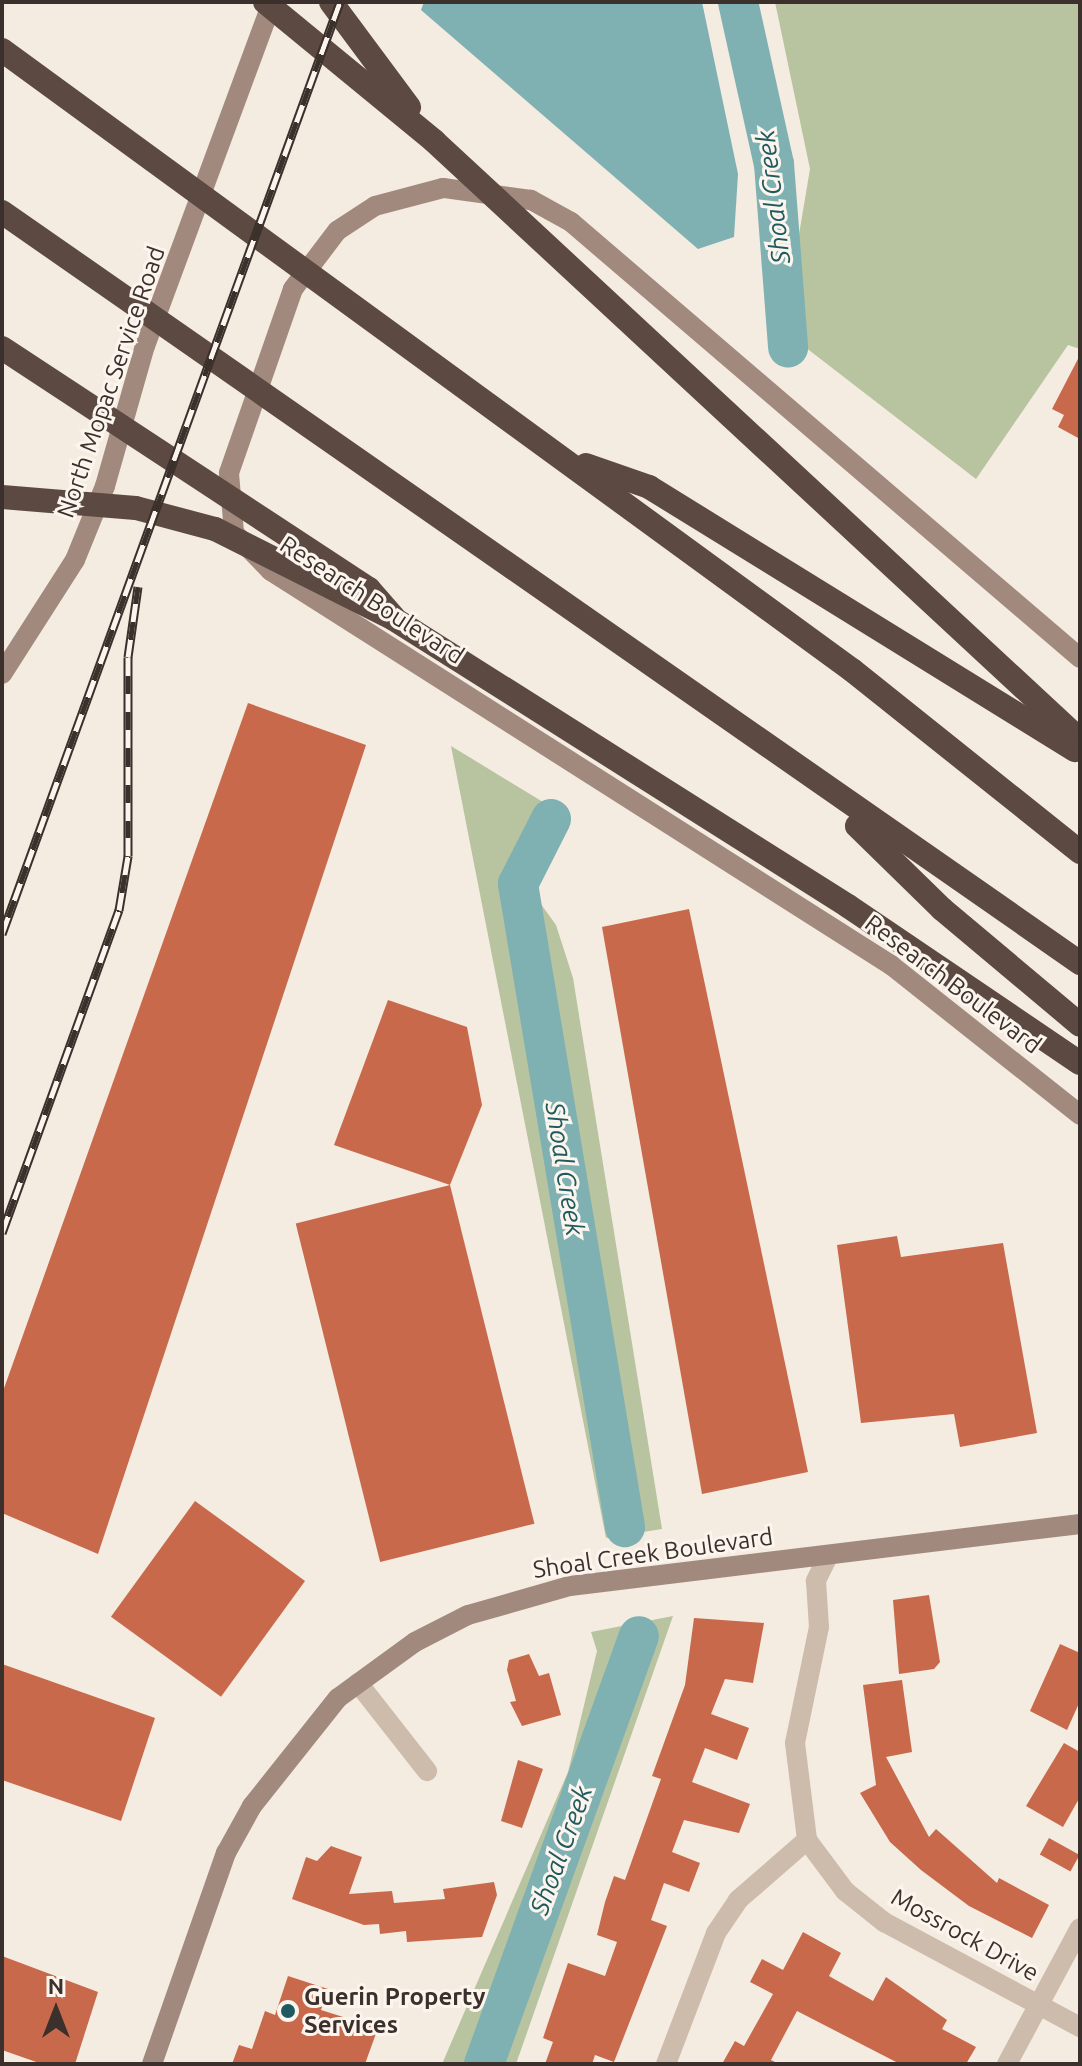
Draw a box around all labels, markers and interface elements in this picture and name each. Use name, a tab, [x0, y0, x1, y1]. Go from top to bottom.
water label: Shoal Creek	[749, 128, 797, 266]
street label: North Mopac Service Road	[51, 243, 171, 521]
street label: Research Boulevard	[275, 530, 469, 670]
street label: Research Boulevard	[859, 908, 1047, 1060]
water label: Shoal Creek	[539, 1100, 591, 1238]
street label: Shoal Creek Boulevard	[531, 1522, 775, 1584]
water label: Shoal Creek	[523, 1781, 599, 1919]
street label: Mossrock Drive	[886, 1883, 1044, 1987]
north arrow	[16, 1970, 96, 2050]
text: N	[48, 1973, 64, 1998]
place label: Guerin Property Services	[304, 1983, 485, 2039]
marker: Guerin Property Services	[279, 2002, 297, 2020]

